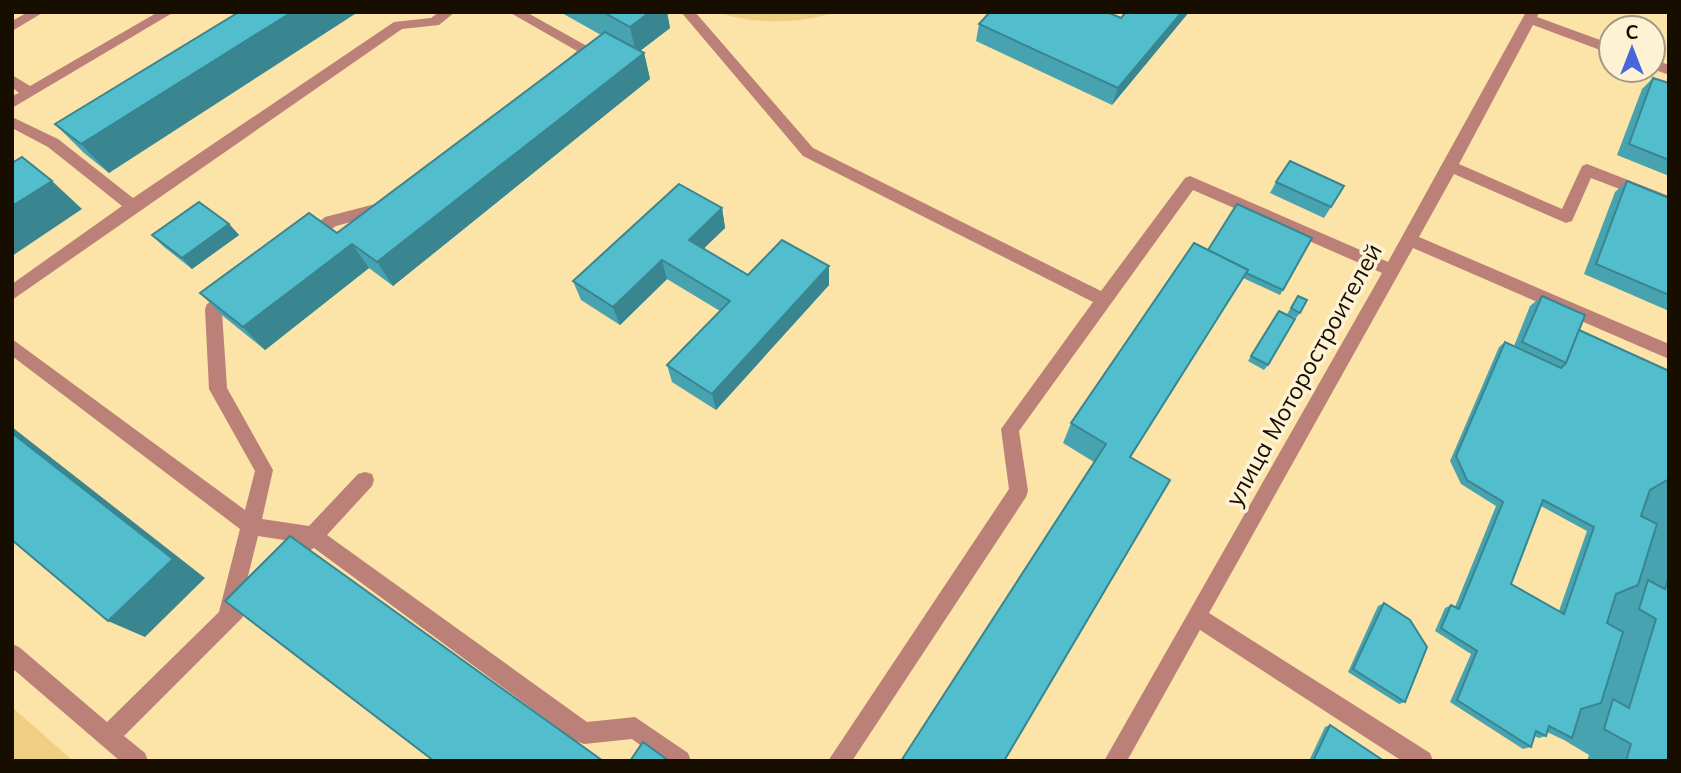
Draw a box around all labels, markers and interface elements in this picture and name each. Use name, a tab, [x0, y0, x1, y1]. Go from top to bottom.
north arrow	[1597, 14, 1667, 84]
text: С	[1625, 20, 1639, 44]
street label: улица Моторостроителей	[1218, 238, 1388, 511]

